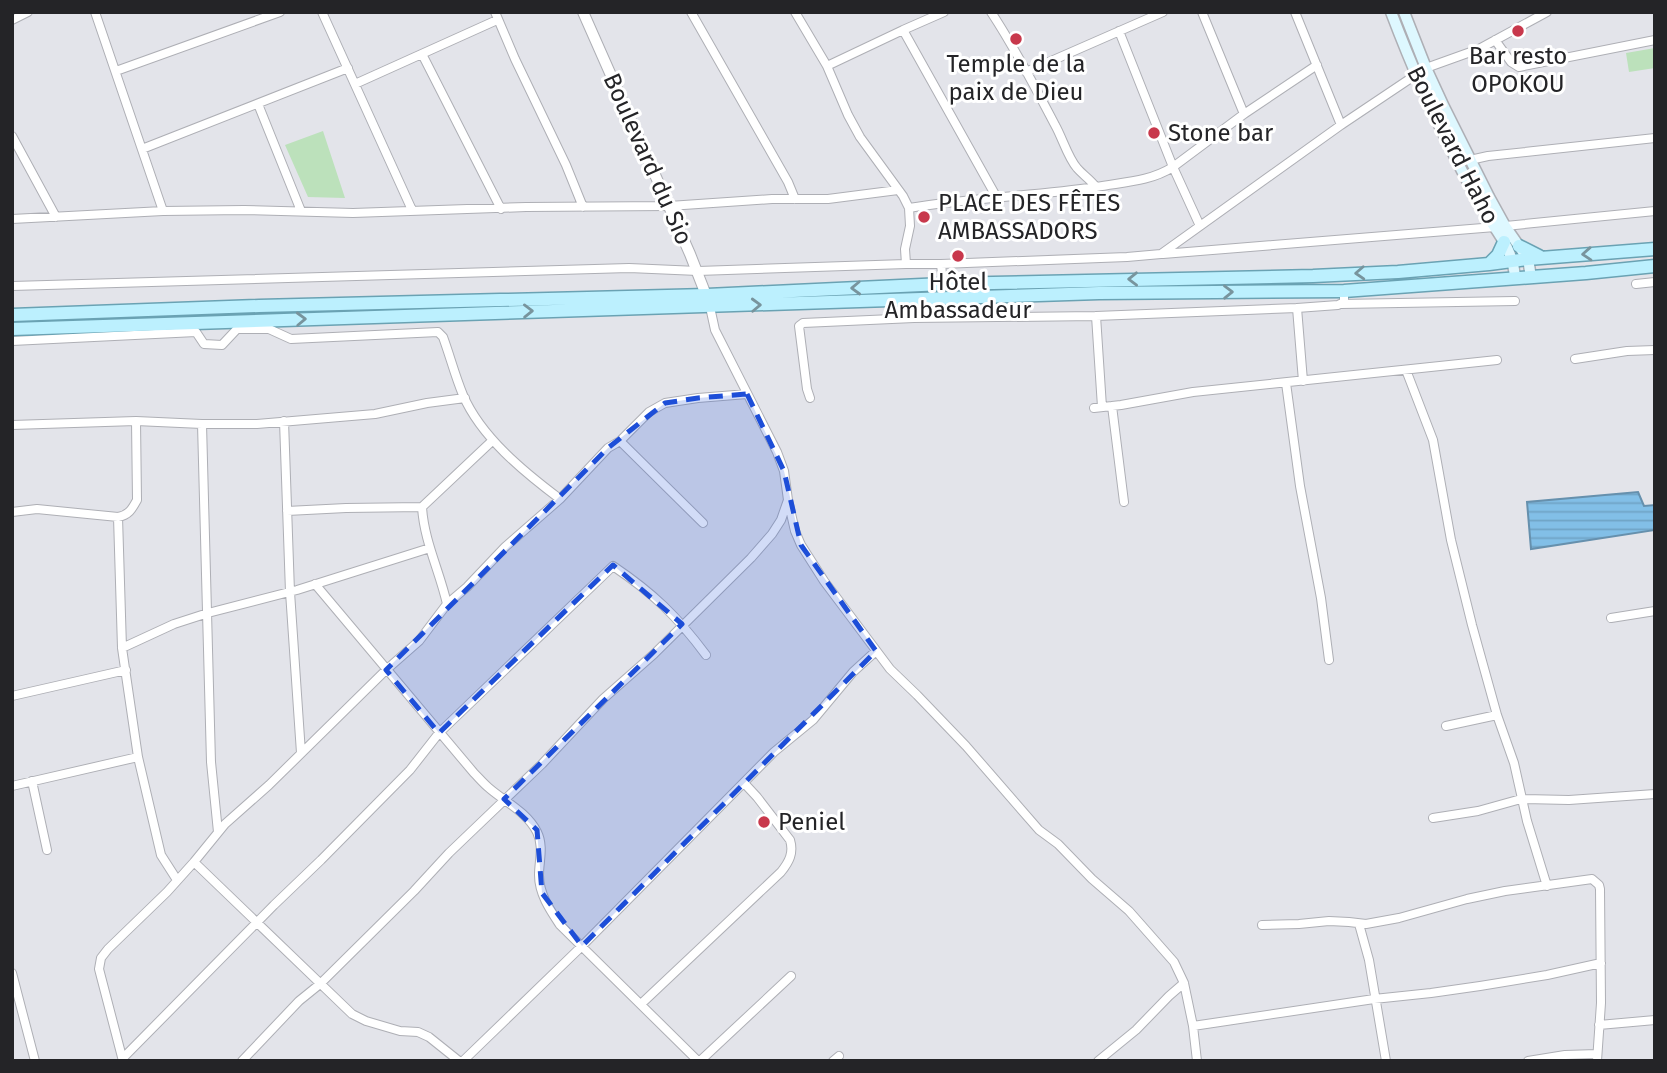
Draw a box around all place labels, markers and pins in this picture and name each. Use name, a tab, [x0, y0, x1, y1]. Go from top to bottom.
marker: Bar resto OPOKOU	[1510, 23, 1526, 39]
marker: Temple de la paix de Dieu	[1008, 31, 1024, 47]
place label: Bar resto OPOKOU	[1469, 42, 1567, 98]
place label: Temple de la paix de Dieu	[946, 50, 1086, 106]
place label: Stone bar	[1168, 119, 1274, 147]
marker: Stone bar	[1146, 125, 1162, 141]
place label: PLACE DES FÊTES AMBASSADORS	[938, 189, 1120, 245]
marker: PLACE DES FÊTES AMBASSADORS	[916, 209, 932, 225]
marker: Hôtel Ambassadeur	[950, 248, 966, 264]
place label: Hôtel Ambassadeur	[885, 268, 1032, 324]
place label: Peniel	[778, 808, 845, 836]
marker: Peniel	[756, 814, 772, 830]

